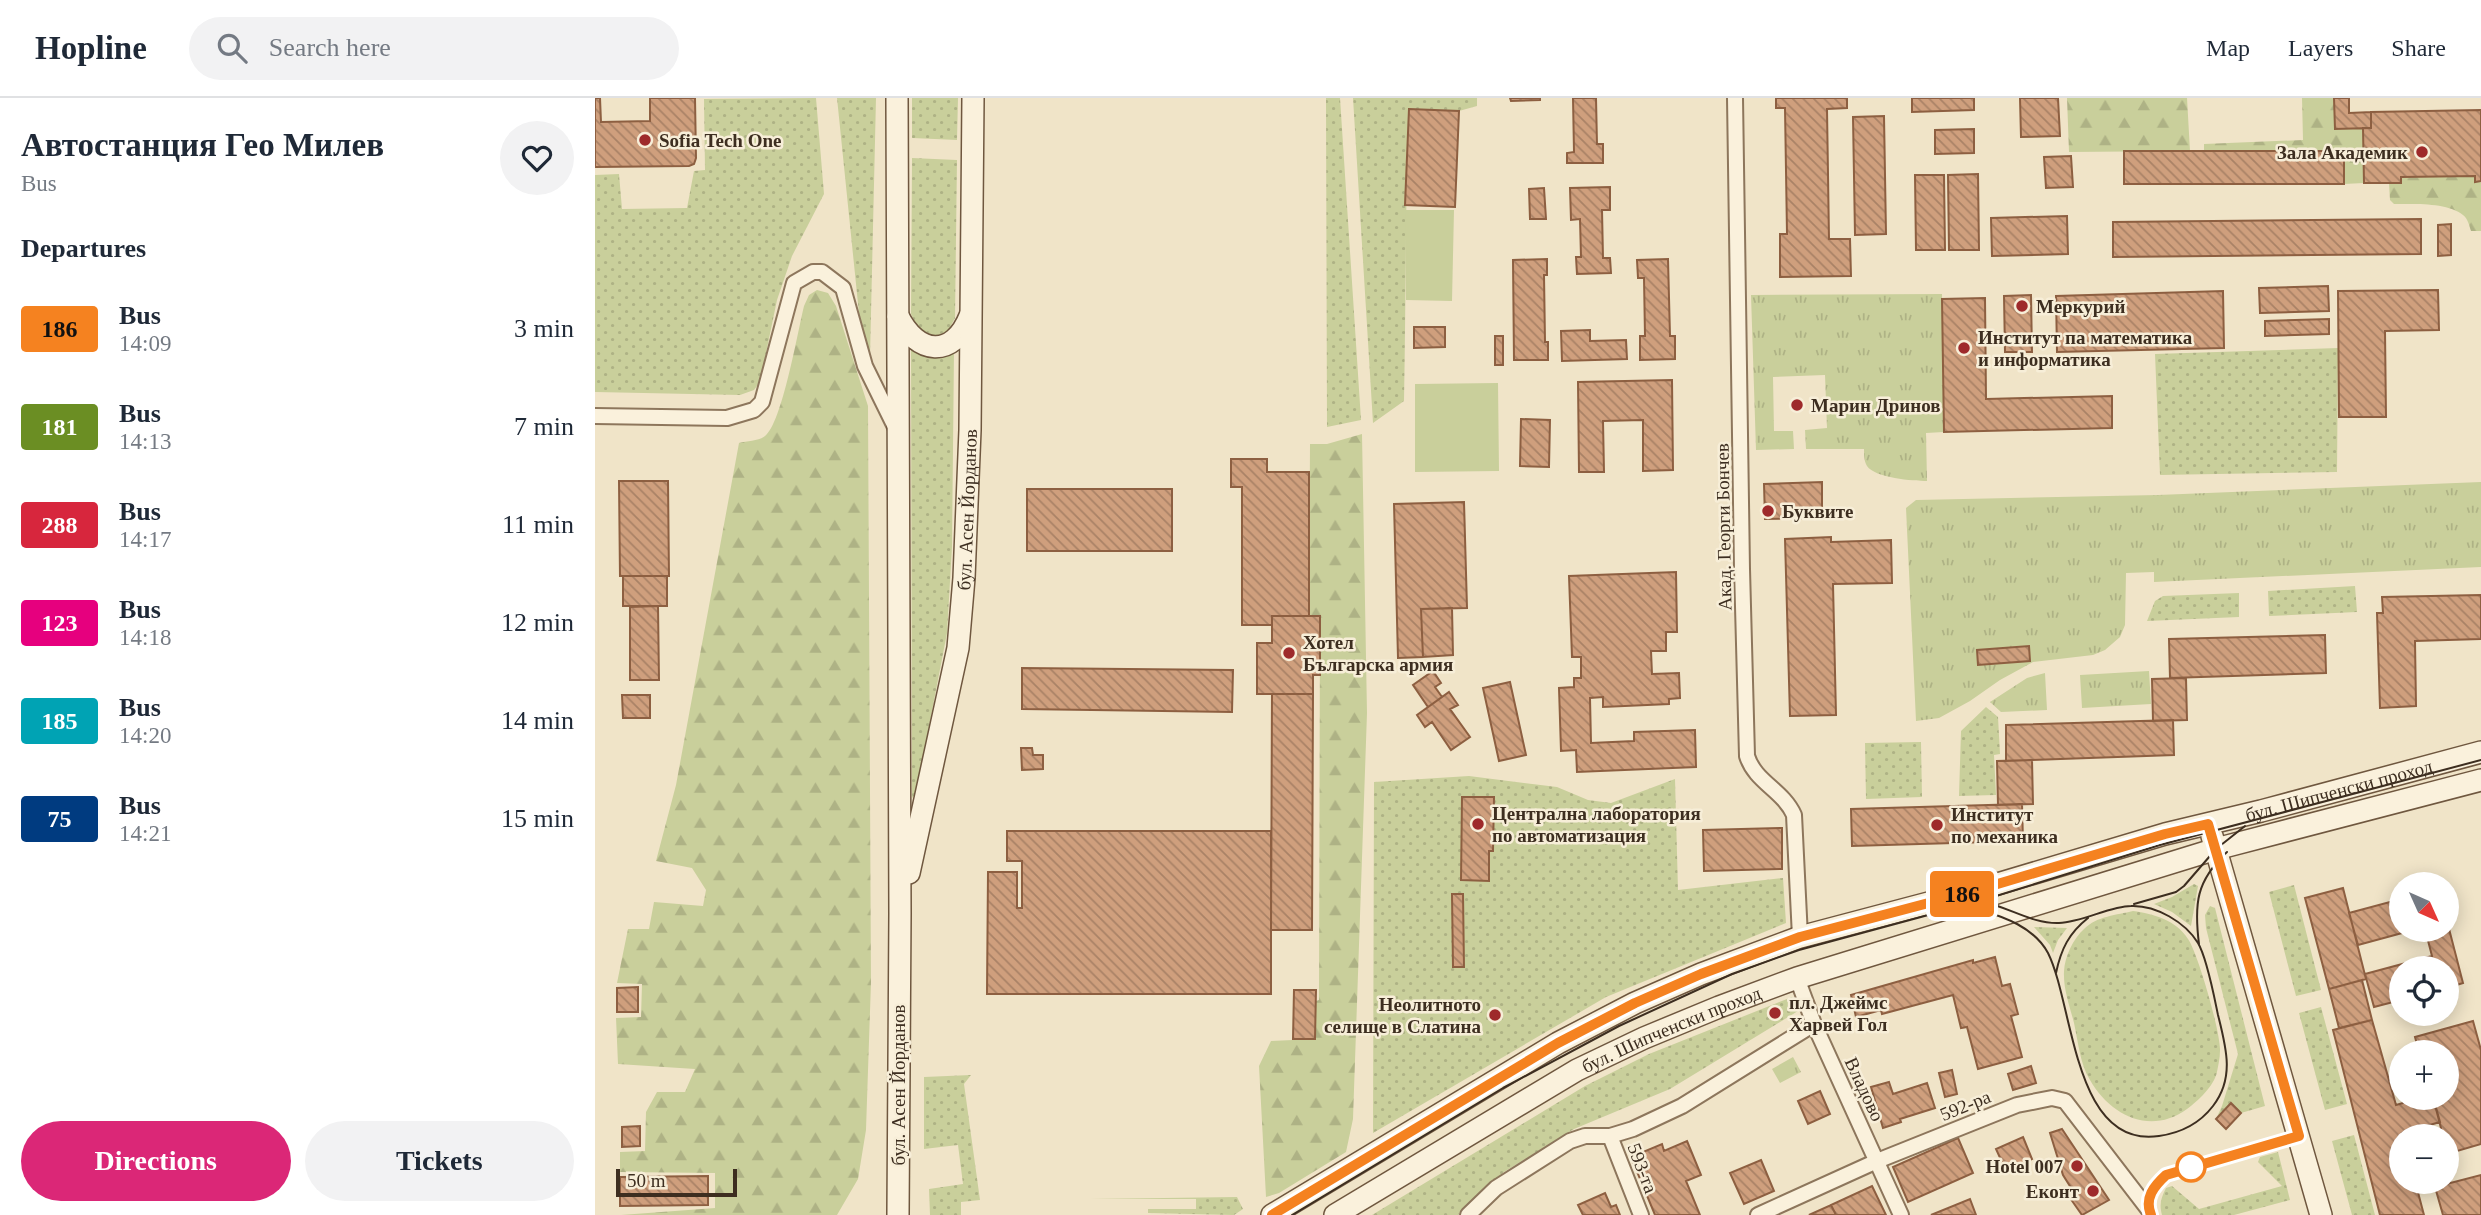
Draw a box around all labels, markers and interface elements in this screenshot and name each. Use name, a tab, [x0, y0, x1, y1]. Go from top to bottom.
search box	[189, 17, 679, 80]
icon: search	[213, 29, 251, 67]
text: Hopline	[35, 30, 147, 66]
text: Search here	[269, 33, 391, 62]
text: Map	[2206, 35, 2250, 61]
text: Layers	[2288, 35, 2353, 61]
text: Share	[2391, 35, 2446, 61]
button: heart	[500, 121, 574, 195]
text: Автостанция Гео Милев	[21, 127, 384, 163]
place label: Sofia Tech One	[659, 130, 781, 151]
marker: Sofia Tech One	[637, 132, 653, 148]
place label: Зала Академик	[2277, 142, 2408, 163]
marker: Зала Академик	[2414, 144, 2430, 160]
text: Bus	[21, 171, 57, 196]
text: Departures	[21, 234, 146, 263]
place label: Меркурий	[2036, 296, 2125, 317]
marker: Меркурий	[2014, 298, 2030, 314]
text: Bus	[119, 301, 161, 330]
text: 3 min	[514, 314, 574, 343]
text: 186	[42, 316, 78, 342]
place label: Институт па математика и информатика	[1978, 327, 2193, 370]
text: 14:09	[119, 331, 171, 356]
marker: Институт па математика и информатика	[1956, 340, 1972, 356]
place label: Марин Дринов	[1811, 395, 1940, 416]
marker: Марин Дринов	[1789, 397, 1805, 413]
text: Bus	[119, 399, 161, 428]
text: 7 min	[514, 412, 574, 441]
text: 181	[42, 414, 78, 440]
text: 14:13	[119, 429, 171, 454]
street label: бул. Асен Йорданов	[953, 429, 981, 591]
street label: Акад. Георги Бончев	[1712, 443, 1735, 611]
text: Bus	[119, 497, 161, 526]
place label: Буквите	[1782, 501, 1854, 522]
marker: Буквите	[1760, 503, 1776, 519]
text: 11 min	[502, 510, 574, 539]
text: 288	[42, 512, 78, 538]
text: 14:17	[119, 527, 171, 552]
text: Bus	[119, 595, 161, 624]
text: 12 min	[501, 608, 574, 637]
text: 123	[42, 610, 78, 636]
text: 14:18	[119, 625, 171, 650]
place label: Хотел Българска армия	[1303, 632, 1453, 675]
marker: Хотел Българска армия	[1281, 645, 1297, 661]
text: Bus	[119, 693, 161, 722]
text: 14 min	[501, 706, 574, 735]
text: 185	[42, 708, 78, 734]
text: 14:20	[119, 723, 171, 748]
street label: бул. Шипченски проход	[2243, 755, 2435, 825]
text: Bus	[119, 791, 161, 820]
place label: Централна лаборатория по автоматизация	[1492, 803, 1701, 846]
text: 15 min	[501, 804, 574, 833]
place label: Институт по механика	[1951, 804, 2058, 847]
text: 75	[48, 806, 72, 832]
marker: Централна лаборатория по автоматизация	[1470, 816, 1486, 832]
marker: Институт по механика	[1929, 817, 1945, 833]
text: 14:21	[119, 821, 171, 846]
line badge: 186	[1922, 871, 2002, 917]
north arrow	[2389, 872, 2459, 942]
map controls	[2389, 872, 2459, 1194]
text: 186	[1944, 881, 1980, 907]
button: locate	[2389, 956, 2459, 1026]
street label: бул. Шипченски проход	[1578, 982, 1764, 1077]
place label: пл. Джеймс Харвей Гол	[1789, 992, 1888, 1035]
place label: Неолитното селище в Слатина	[1324, 994, 1481, 1037]
street label: бул. Асен Йорданов	[888, 1004, 909, 1166]
marker: пл. Джеймс Харвей Гол	[1767, 1005, 1783, 1021]
marker: Неолитното селище в Слатина	[1487, 1007, 1503, 1023]
button: +	[2389, 1040, 2459, 1110]
street label: Владово	[1841, 1054, 1888, 1125]
street label: 592-ра	[1937, 1086, 1994, 1125]
button: Directions	[21, 1121, 291, 1201]
button: Tickets	[305, 1121, 574, 1201]
button: −	[2389, 1124, 2459, 1194]
street label: 593-та	[1623, 1140, 1662, 1197]
unlabelled marker	[2176, 1152, 2206, 1182]
place label: Hotel 007	[1985, 1156, 2063, 1177]
marker: Hotel 007	[2069, 1158, 2085, 1174]
scale bar	[616, 1166, 737, 1198]
text: 50 m	[627, 1170, 666, 1191]
place label: Еконт	[2026, 1181, 2080, 1202]
marker: Еконт	[2085, 1183, 2101, 1199]

